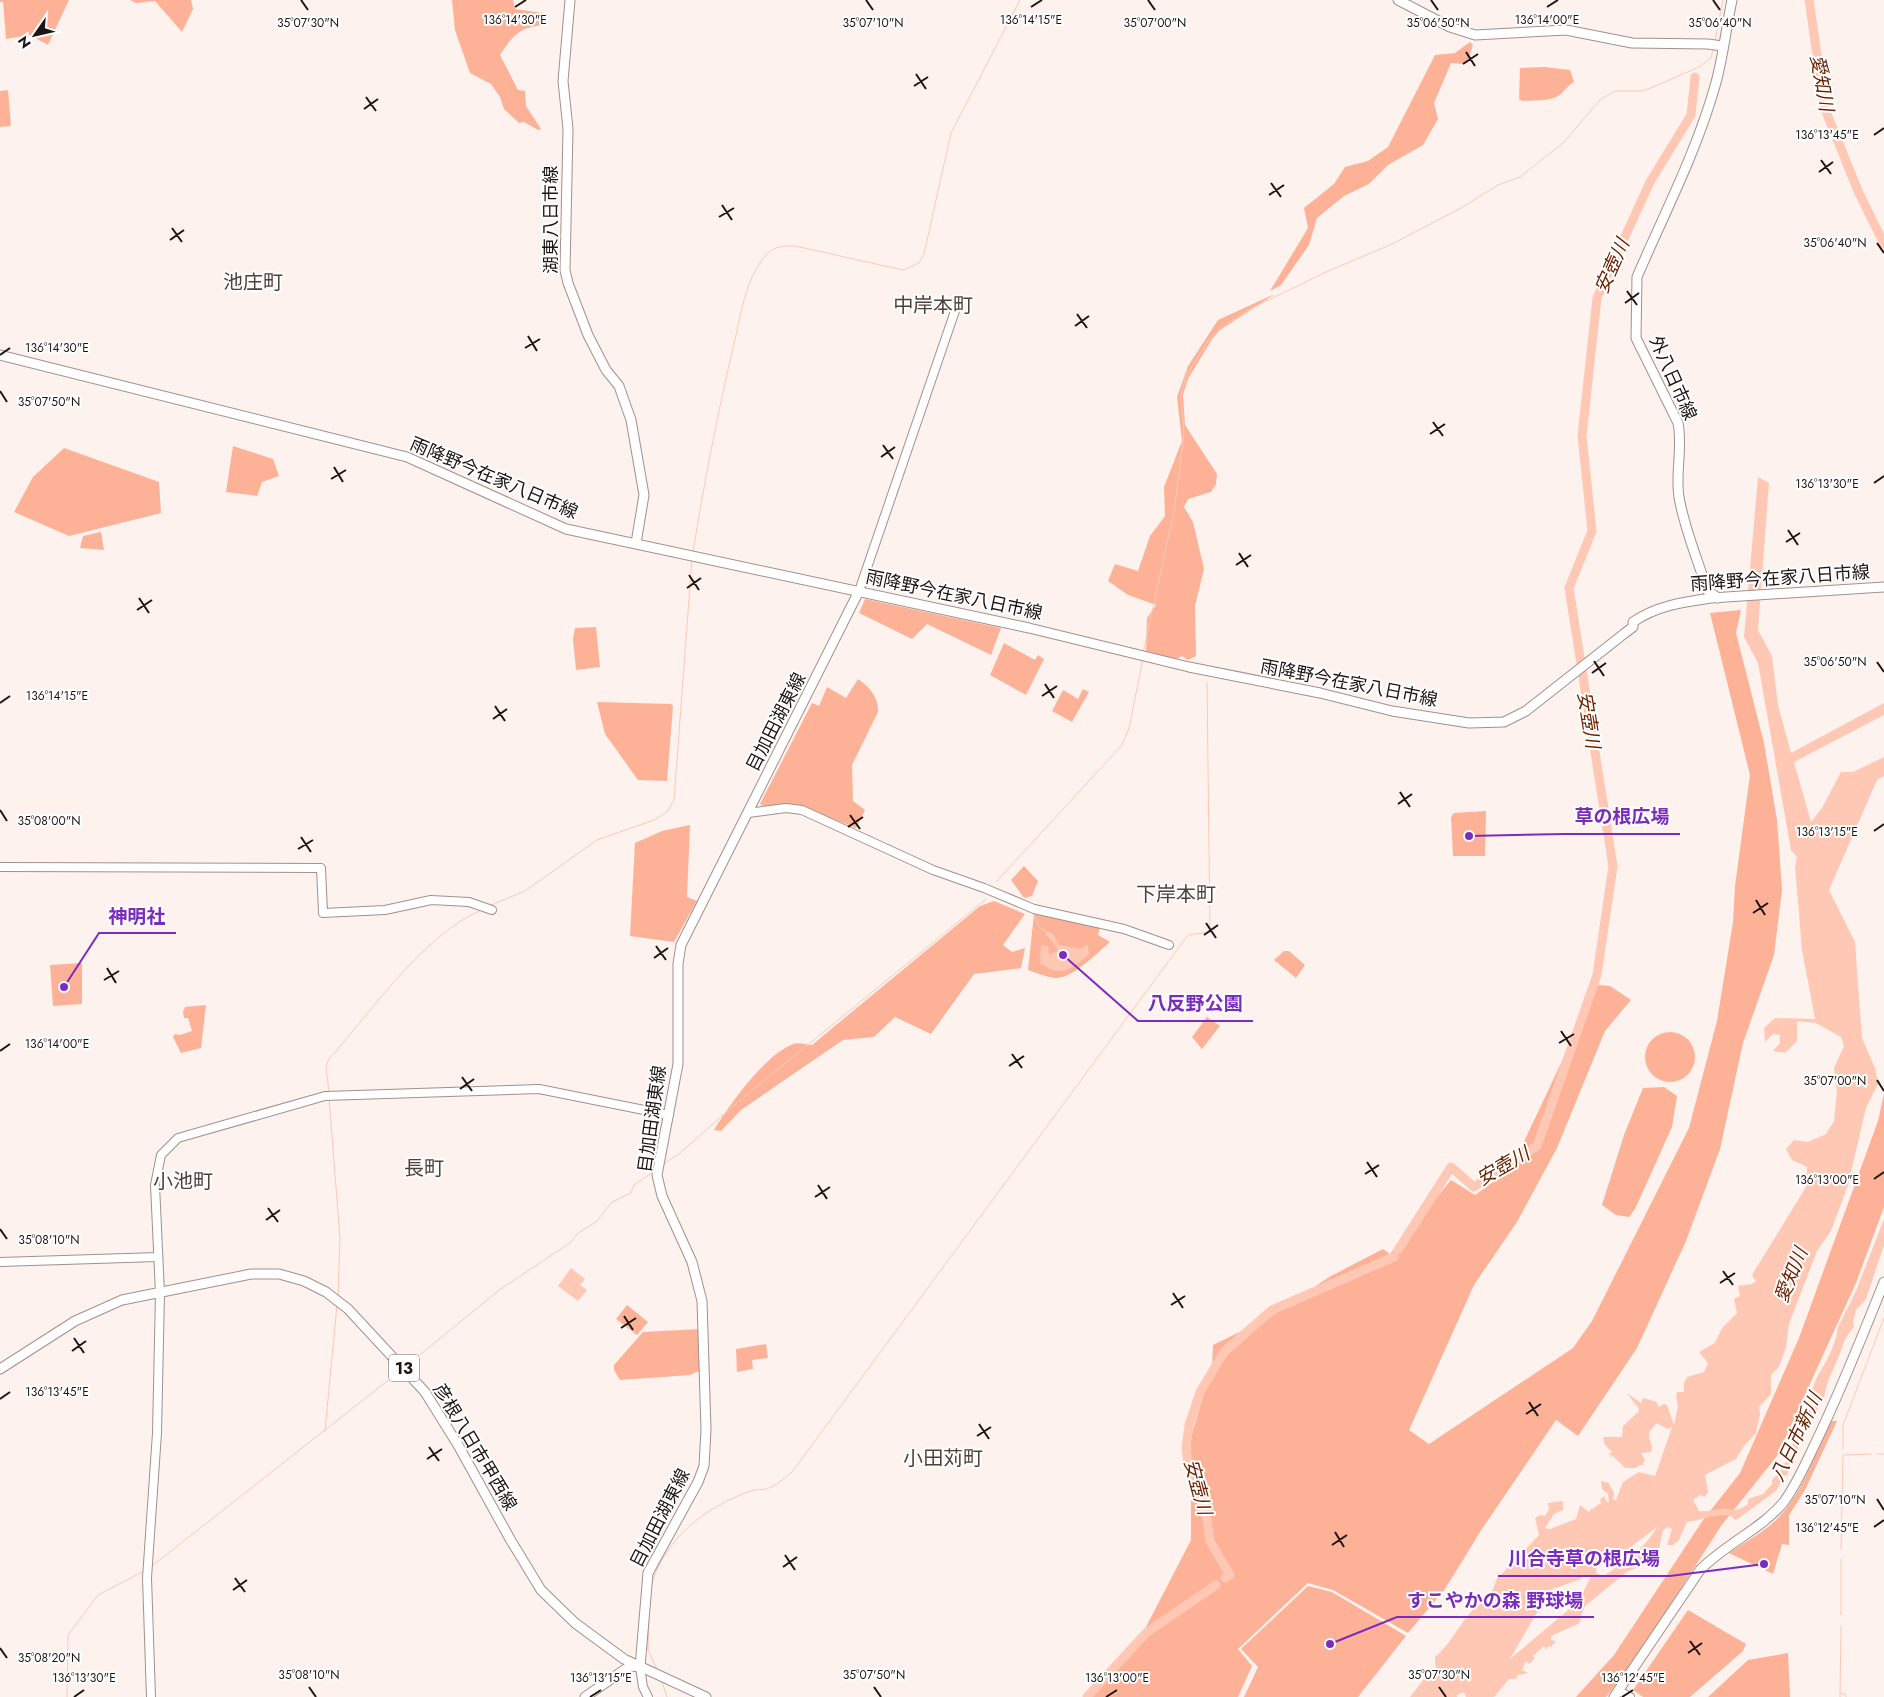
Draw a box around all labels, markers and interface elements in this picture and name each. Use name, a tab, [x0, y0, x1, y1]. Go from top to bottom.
north arrow	[10, 10, 60, 60]
text: 136°14'30"E	[483, 11, 547, 29]
text: 136°14'15"E	[1000, 11, 1062, 29]
text: 136°14'00"E	[1515, 11, 1579, 29]
text: 35°07'30"N	[277, 14, 339, 32]
text: 35°07'10"N	[842, 14, 904, 32]
text: 35°07'00"N	[1124, 14, 1186, 32]
text: 35°06'50"N	[1406, 14, 1470, 32]
text: 35°06'40"N	[1688, 14, 1752, 32]
text: N	[13, 32, 36, 52]
water label: 愛知川	[1804, 53, 1841, 115]
text: 136°13'45"E	[1795, 126, 1859, 144]
street label: 湖東八日市線	[538, 166, 564, 274]
water label: 安壺川	[1588, 233, 1637, 298]
text: 35°06'40"N	[1803, 234, 1867, 252]
district label: 池庄町	[223, 268, 283, 297]
district label: 中岸本町	[893, 291, 973, 320]
street label: 外八日市線	[1643, 332, 1703, 424]
text: 136°14'30"E	[25, 339, 89, 357]
text: 35°07'50"N	[18, 393, 80, 411]
street label: 雨降野今在家八日市線	[406, 431, 582, 525]
text: 136°13'30"E	[1795, 475, 1859, 493]
street label: 雨降野今在家八日市線	[1689, 559, 1871, 597]
street label: 雨降野今在家八日市線	[863, 564, 1045, 626]
street label: 雨降野今在家八日市線	[1258, 653, 1440, 713]
text: 35°06'50"N	[1803, 653, 1867, 671]
street label: 目加田湖東線	[740, 668, 812, 776]
text: 136°14'15"E	[26, 687, 88, 705]
water label: 安壺川	[1571, 690, 1607, 752]
callout: 草の根広場	[1565, 800, 1680, 834]
text: 草の根広場	[1574, 803, 1670, 830]
text: 35°08'00"N	[17, 812, 81, 830]
text: 136°13'15"E	[1796, 823, 1858, 841]
district label: 下岸本町	[1136, 880, 1216, 909]
callout: 神明社	[99, 899, 176, 933]
text: 神明社	[108, 903, 166, 930]
callout: 八反野公園	[1138, 987, 1253, 1021]
text: 八反野公園	[1147, 990, 1243, 1017]
text: 136°14'00"E	[25, 1035, 89, 1053]
street label: 目加田湖東線	[632, 1064, 672, 1174]
text: 35°07'00"N	[1804, 1072, 1866, 1090]
water label: 安壺川	[1472, 1139, 1536, 1192]
district label: 長町	[404, 1154, 444, 1183]
district label: 小池町	[153, 1167, 213, 1196]
text: 136°13'00"E	[1795, 1171, 1859, 1189]
text: 35°08'10"N	[18, 1231, 80, 1249]
water label: 愛知川	[1768, 1242, 1815, 1306]
road number: 13	[389, 1355, 419, 1382]
street label: 彦根八日市甲西線	[427, 1379, 523, 1515]
text: 136°13'45"E	[25, 1383, 89, 1401]
water label: 八日市新川	[1764, 1386, 1829, 1486]
district label: 小田苅町	[903, 1444, 983, 1473]
water label: 安壺川	[1178, 1456, 1219, 1520]
street label: 目加田湖東線	[624, 1464, 696, 1572]
text: 35°07'10"N	[1804, 1491, 1866, 1509]
text: 136°12'45"E	[1795, 1519, 1859, 1537]
callout: 川合寺草の根広場	[1498, 1542, 1670, 1576]
text: 川合寺草の根広場	[1508, 1545, 1660, 1572]
callout: すこやかの森 野球場	[1397, 1583, 1594, 1617]
text: すこやかの森 野球場	[1407, 1587, 1583, 1614]
text: 35°08'20"N	[18, 1649, 80, 1667]
text: 35°08'10"N	[278, 1666, 340, 1684]
text: 35°07'50"N	[843, 1666, 905, 1684]
text: 35°07'30"N	[1408, 1666, 1470, 1684]
text: 136°13'30"E	[52, 1669, 116, 1687]
text: 136°13'15"E	[570, 1669, 632, 1687]
text: 136°13'00"E	[1085, 1669, 1149, 1687]
text: 136°12'45"E	[1601, 1669, 1665, 1687]

